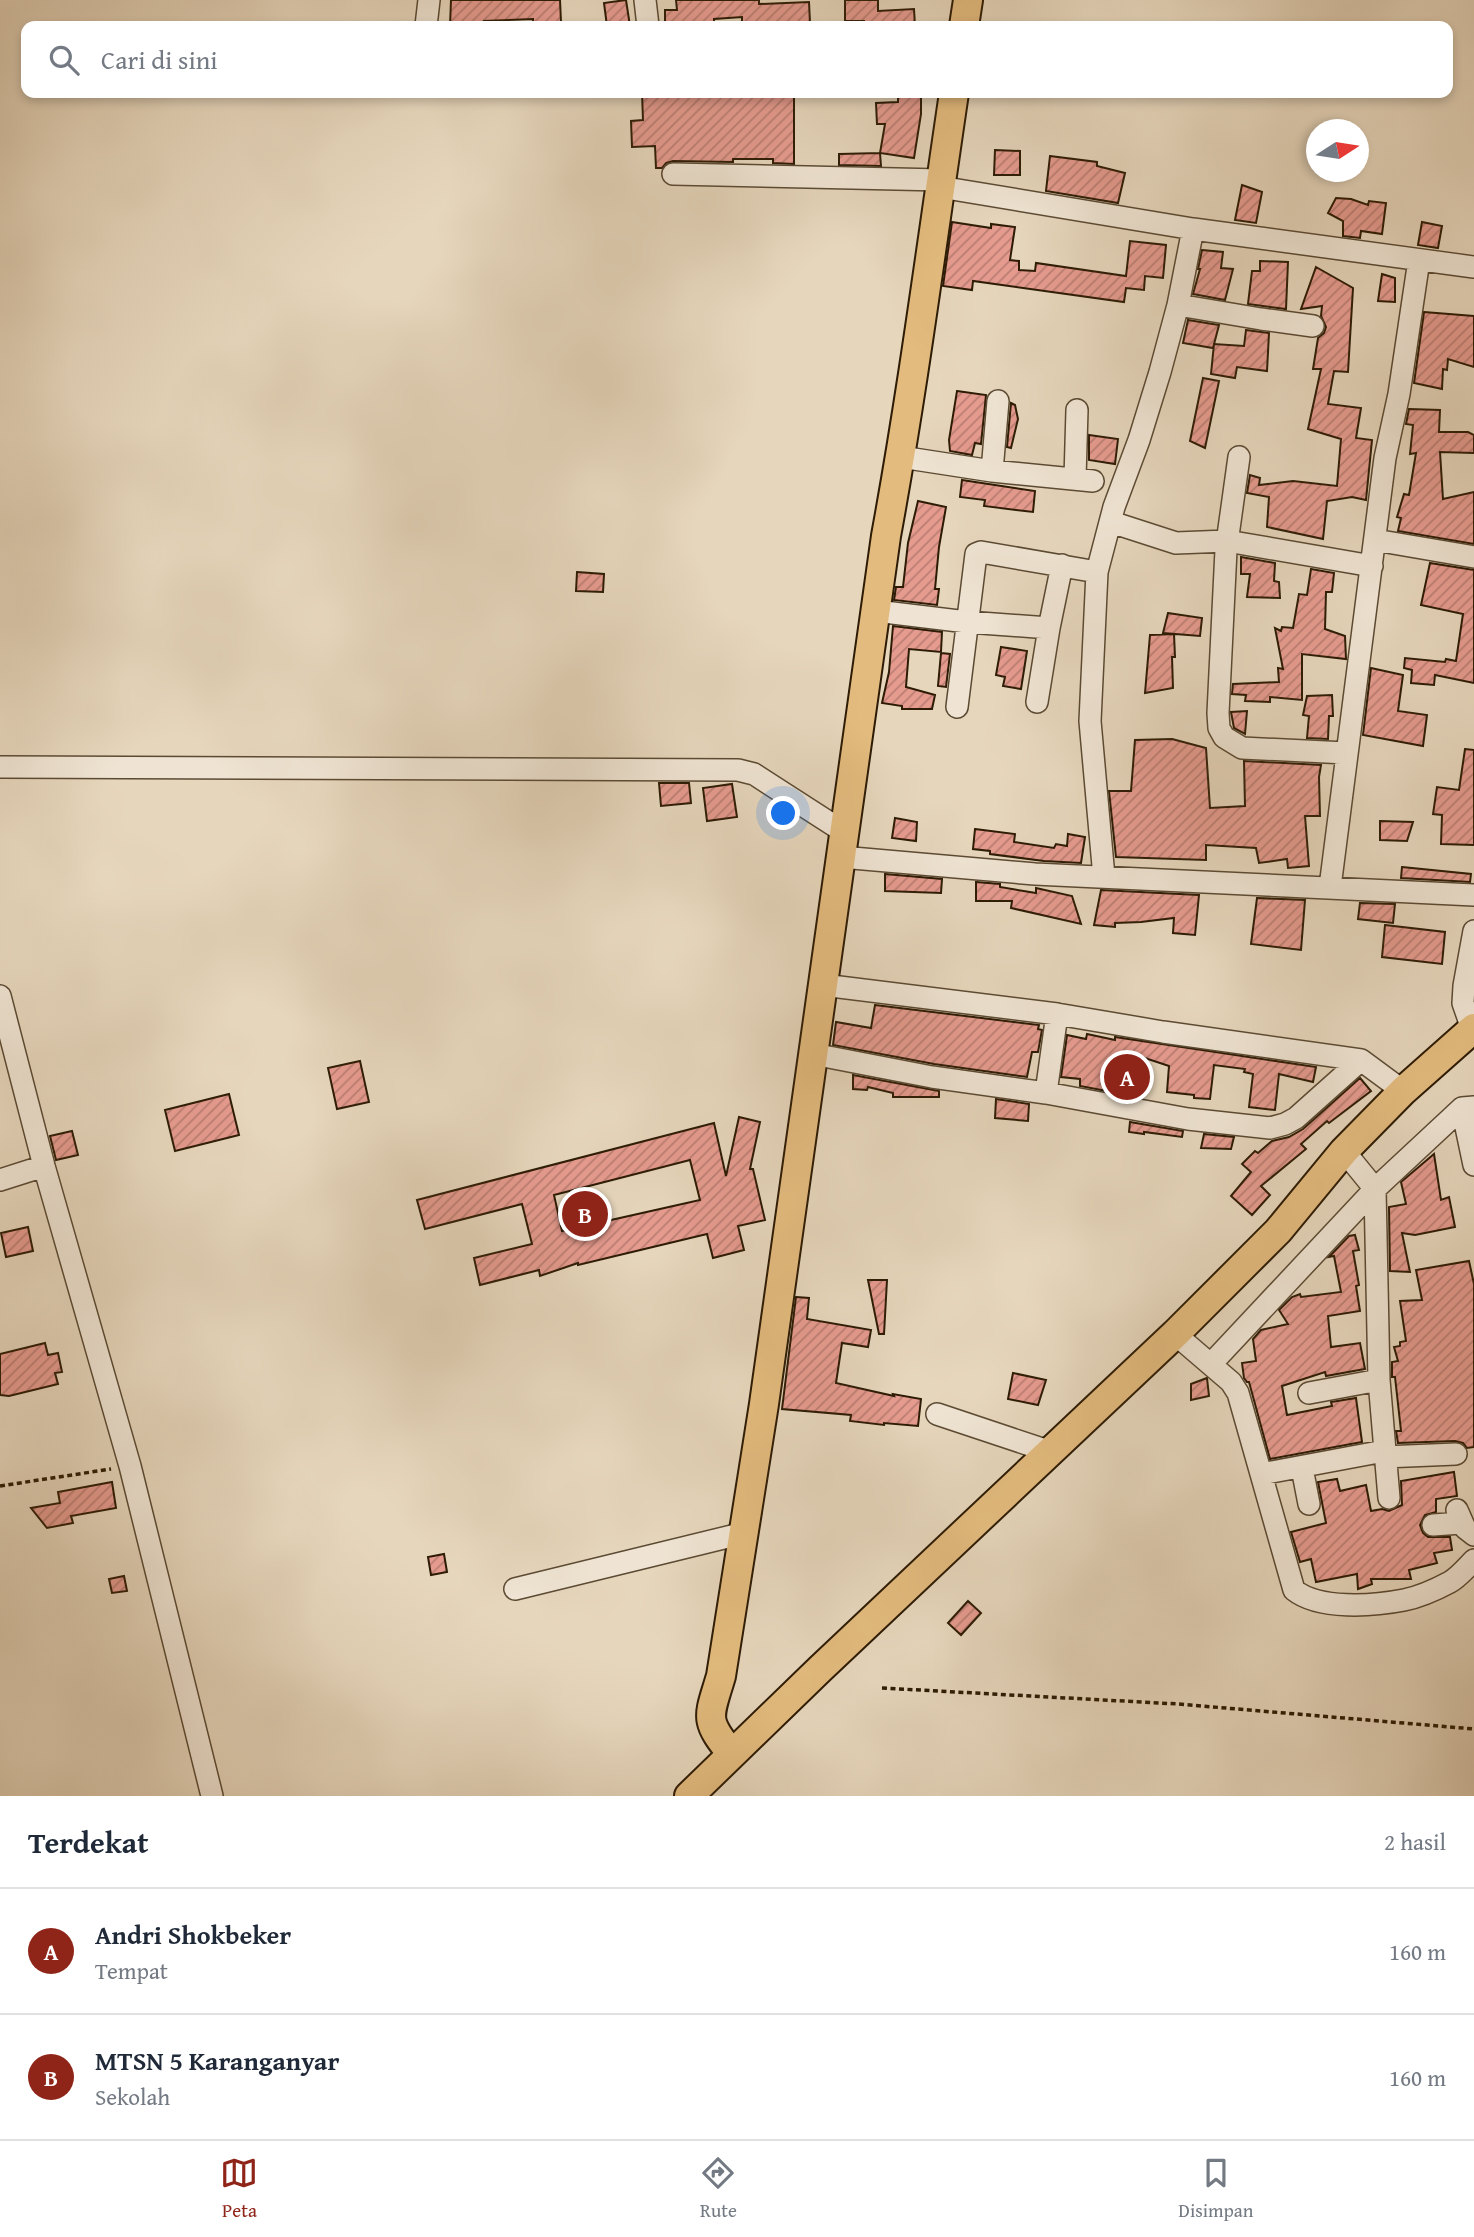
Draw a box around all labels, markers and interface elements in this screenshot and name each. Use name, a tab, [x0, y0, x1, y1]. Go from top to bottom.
search box	[21, 21, 1453, 98]
text: Cari di sini	[101, 40, 218, 79]
icon: search	[45, 41, 83, 79]
north arrow	[1306, 119, 1369, 182]
your location	[766, 796, 800, 830]
pin: A	[1104, 1051, 1150, 1103]
pin: B	[562, 1188, 608, 1240]
text: Terdekat	[28, 1820, 148, 1864]
text: 2 hasil	[1384, 1825, 1446, 1858]
text: Andri Shokbeker	[95, 1915, 291, 1954]
text: A	[44, 1935, 58, 1968]
text: 160 m	[1389, 1935, 1446, 1968]
text: Tempat	[95, 1954, 168, 1987]
text: MTSN 5 Karanganyar	[95, 2041, 339, 2080]
text: B	[44, 2061, 58, 2094]
text: 160 m	[1389, 2061, 1446, 2094]
text: Sekolah	[95, 2080, 170, 2113]
tab: Peta	[220, 2154, 258, 2224]
tab: Rute	[699, 2154, 737, 2224]
tab: Disimpan	[1178, 2154, 1254, 2224]

